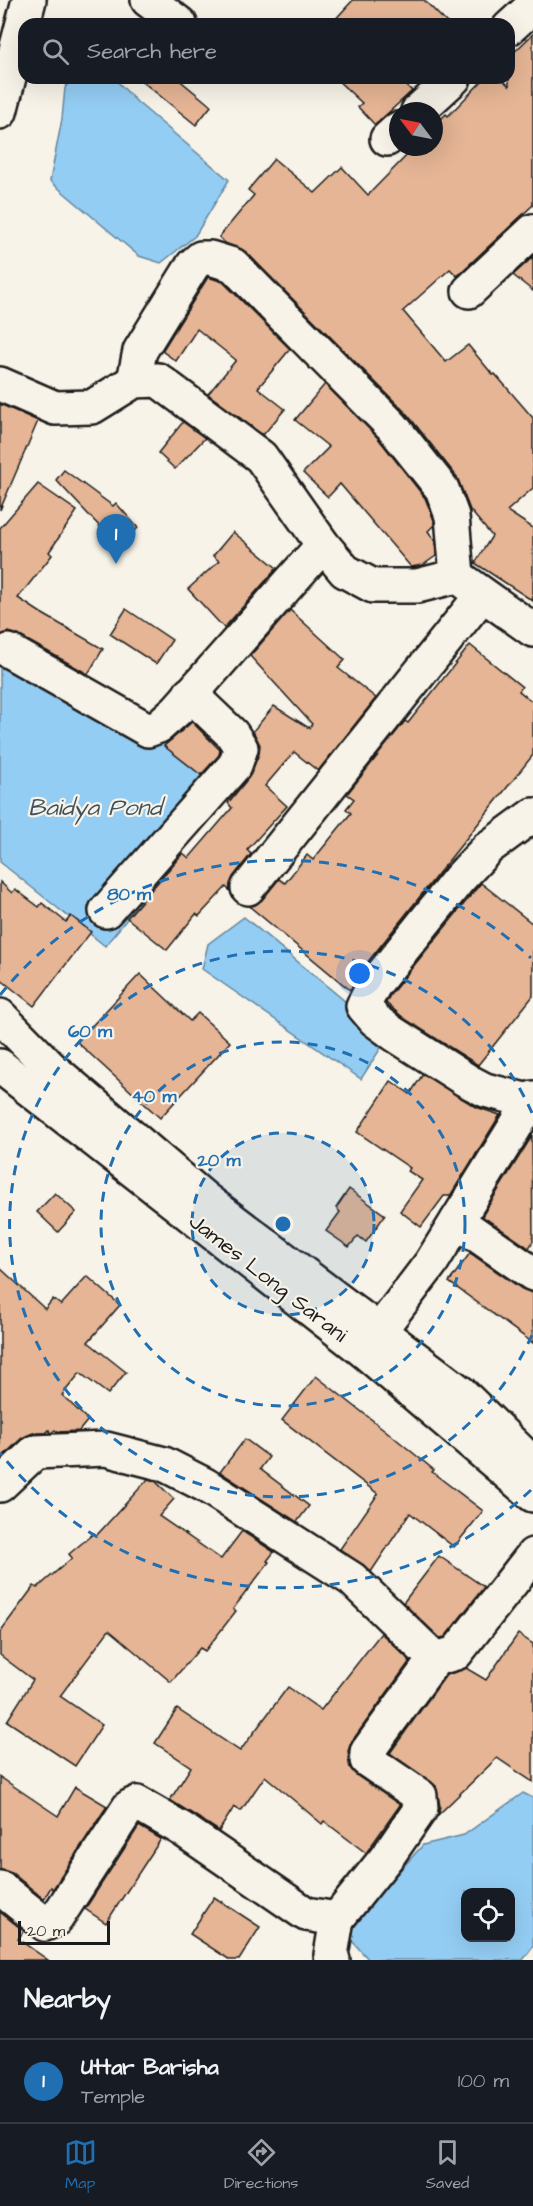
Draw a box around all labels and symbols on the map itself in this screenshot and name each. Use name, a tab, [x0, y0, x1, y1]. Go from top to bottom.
north arrow	[389, 102, 443, 156]
pin: 1	[96, 514, 136, 564]
water label: Baidya Pond	[28, 791, 166, 825]
text: 80 m	[107, 882, 152, 907]
your location	[345, 959, 374, 988]
text: 60 m	[68, 1019, 113, 1044]
text: 40 m	[132, 1084, 177, 1109]
text: 20 m	[197, 1148, 241, 1173]
street label: James Long Sarani	[182, 1206, 354, 1351]
centre of rings	[273, 1214, 293, 1234]
scale bar	[18, 1918, 110, 1946]

